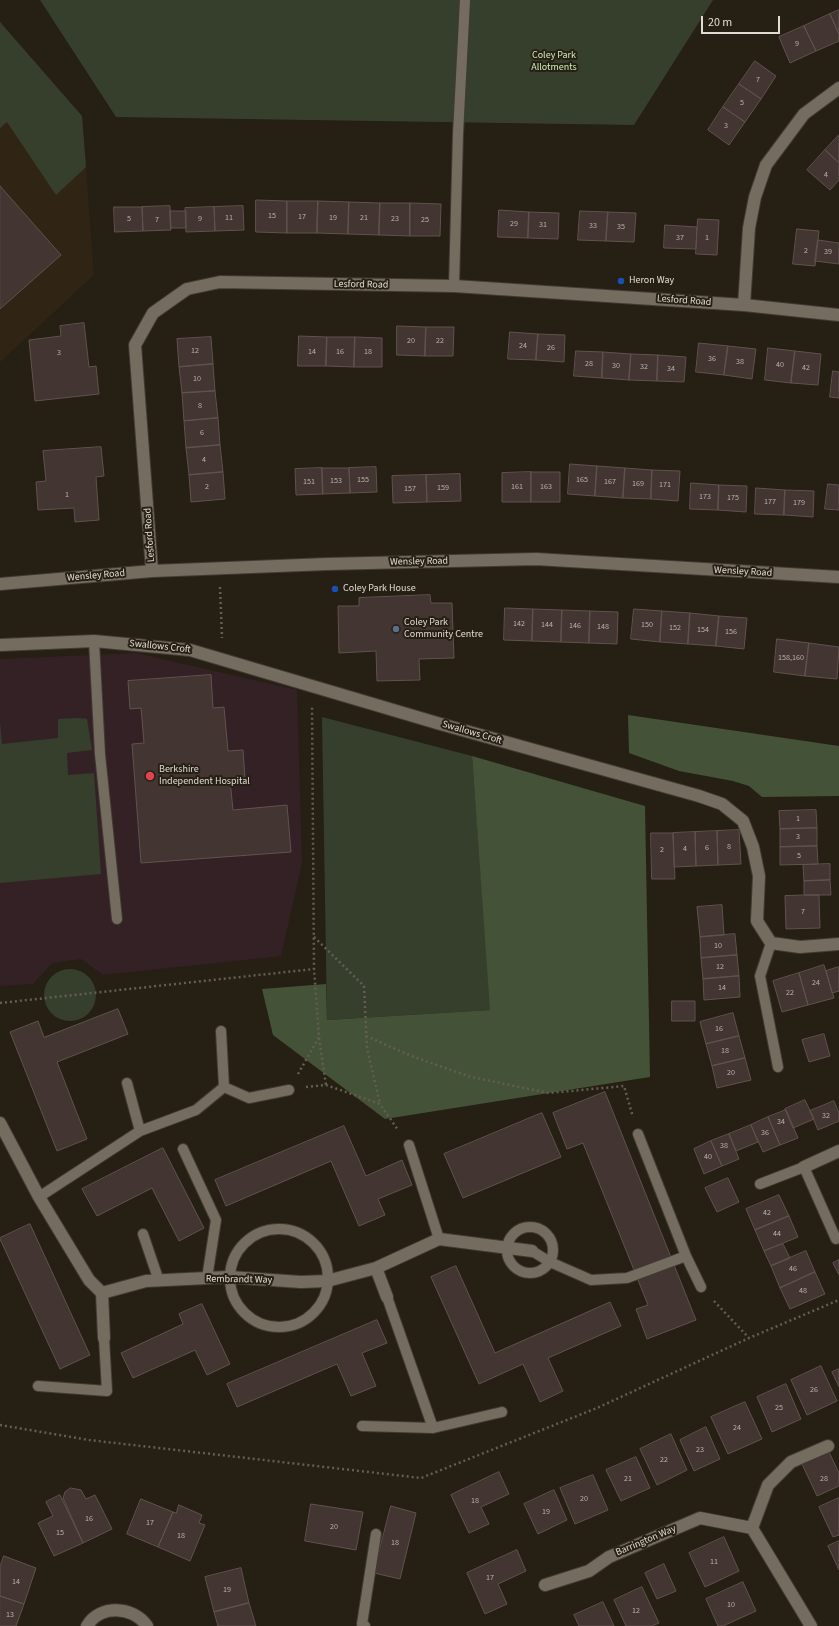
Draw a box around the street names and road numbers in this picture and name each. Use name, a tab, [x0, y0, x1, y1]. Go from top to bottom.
street label: Lesford Road	[334, 279, 388, 291]
street label: Lesford Road	[656, 293, 712, 309]
street label: Lesford Road	[142, 507, 158, 563]
street label: Wensley Road	[390, 555, 448, 569]
street label: Wensley Road	[714, 564, 772, 580]
street label: Wensley Road	[67, 567, 125, 585]
street label: Swallows Croft	[129, 638, 191, 656]
street label: Swallows Croft	[441, 719, 503, 747]
street label: Rembrandt Way	[206, 1273, 272, 1287]
street label: Barrington Way	[614, 1523, 678, 1559]

